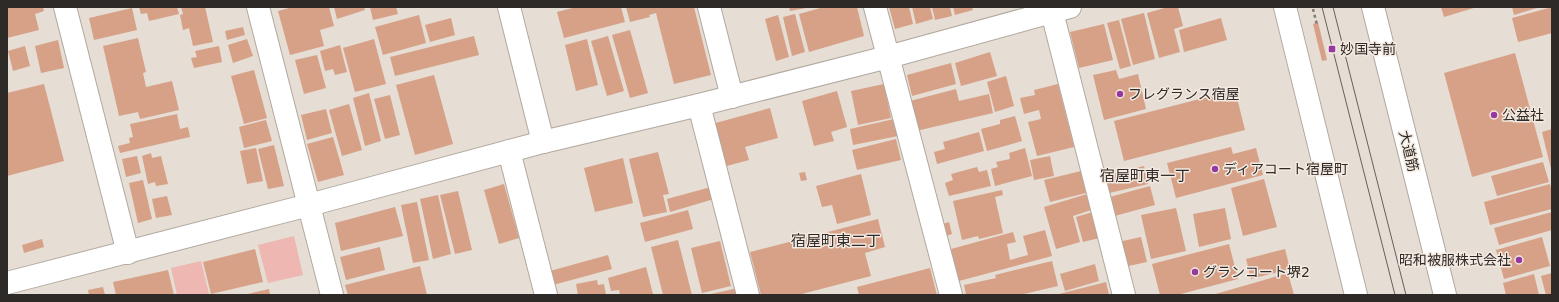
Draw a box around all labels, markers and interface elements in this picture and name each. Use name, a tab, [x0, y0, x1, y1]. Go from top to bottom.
place label: 妙国寺前	[1340, 41, 1396, 57]
marker: 妙国寺前	[1327, 44, 1337, 54]
place label: フレグランス宿屋	[1128, 86, 1240, 102]
marker: フレグランス宿屋	[1115, 89, 1125, 99]
place label: 公益社	[1502, 107, 1544, 123]
marker: 公益社	[1489, 110, 1499, 120]
street label: 大道筋	[1396, 129, 1422, 173]
place label: ディアコート宿屋町	[1223, 161, 1348, 177]
marker: ディアコート宿屋町	[1210, 164, 1220, 174]
district label: 宿屋町東一丁	[1100, 167, 1190, 185]
district label: 宿屋町東二丁	[791, 232, 881, 250]
place label: 昭和被服株式会社	[1399, 252, 1511, 268]
marker: 昭和被服株式会社	[1514, 255, 1524, 265]
place label: グランコート堺2	[1203, 264, 1310, 280]
marker: グランコート堺2	[1190, 267, 1200, 277]

